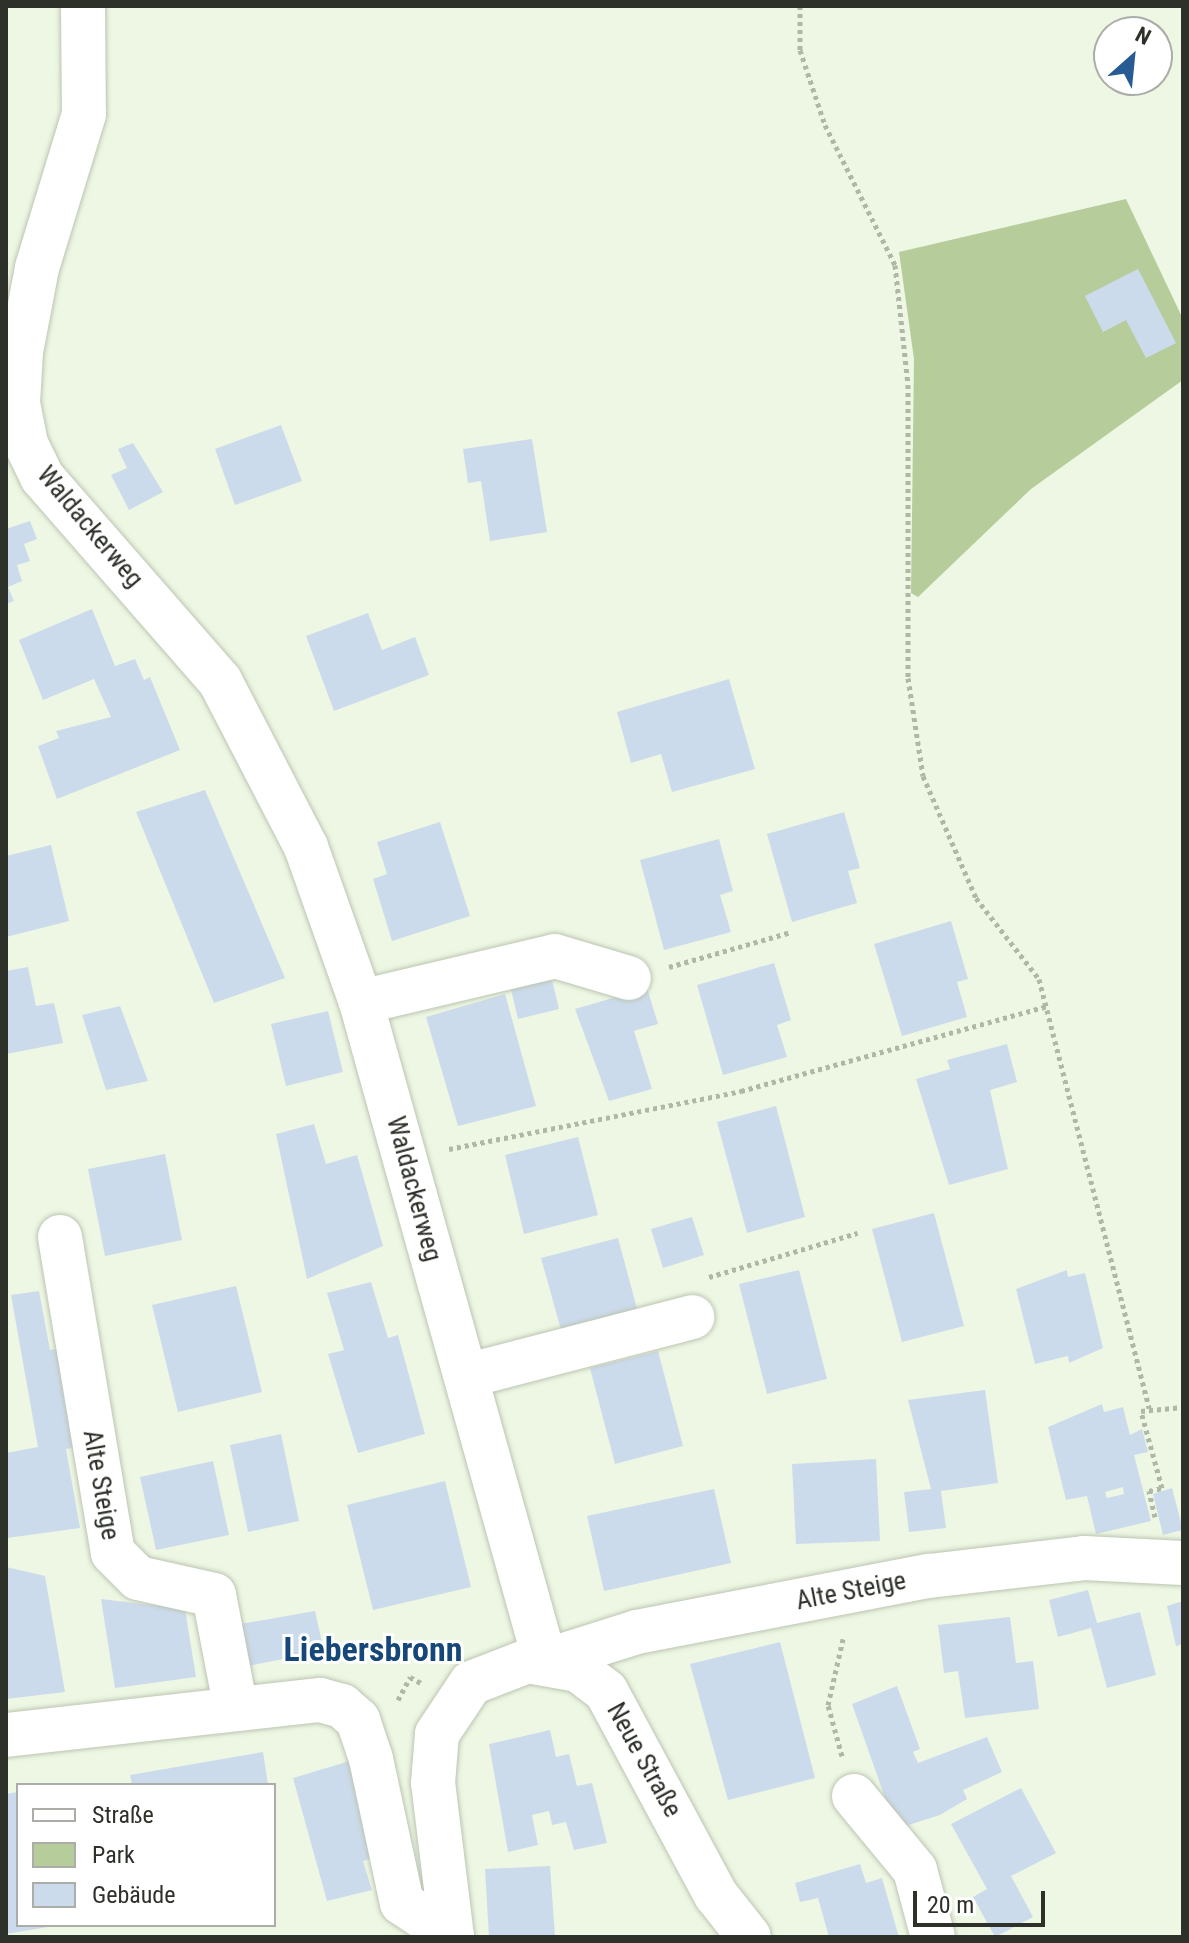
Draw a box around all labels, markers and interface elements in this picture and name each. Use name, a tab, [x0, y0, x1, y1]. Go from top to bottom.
north arrow	[1093, 16, 1173, 96]
text: N	[1132, 22, 1155, 50]
street label: Waldackerweg	[30, 460, 150, 594]
street label: Waldackerweg	[380, 1113, 448, 1265]
street label: Alte Steige	[76, 1428, 126, 1542]
street label: Alte Steige	[793, 1565, 909, 1617]
district label: Liebersbronn	[284, 1630, 462, 1670]
street label: Neue Straße	[600, 1697, 688, 1823]
legend	[16, 1783, 276, 1927]
text: Straße	[92, 1801, 154, 1829]
text: Park	[92, 1841, 135, 1869]
scale bar	[917, 1875, 1049, 1925]
text: Gebäude	[92, 1881, 176, 1909]
text: 20 m	[927, 1891, 974, 1919]

